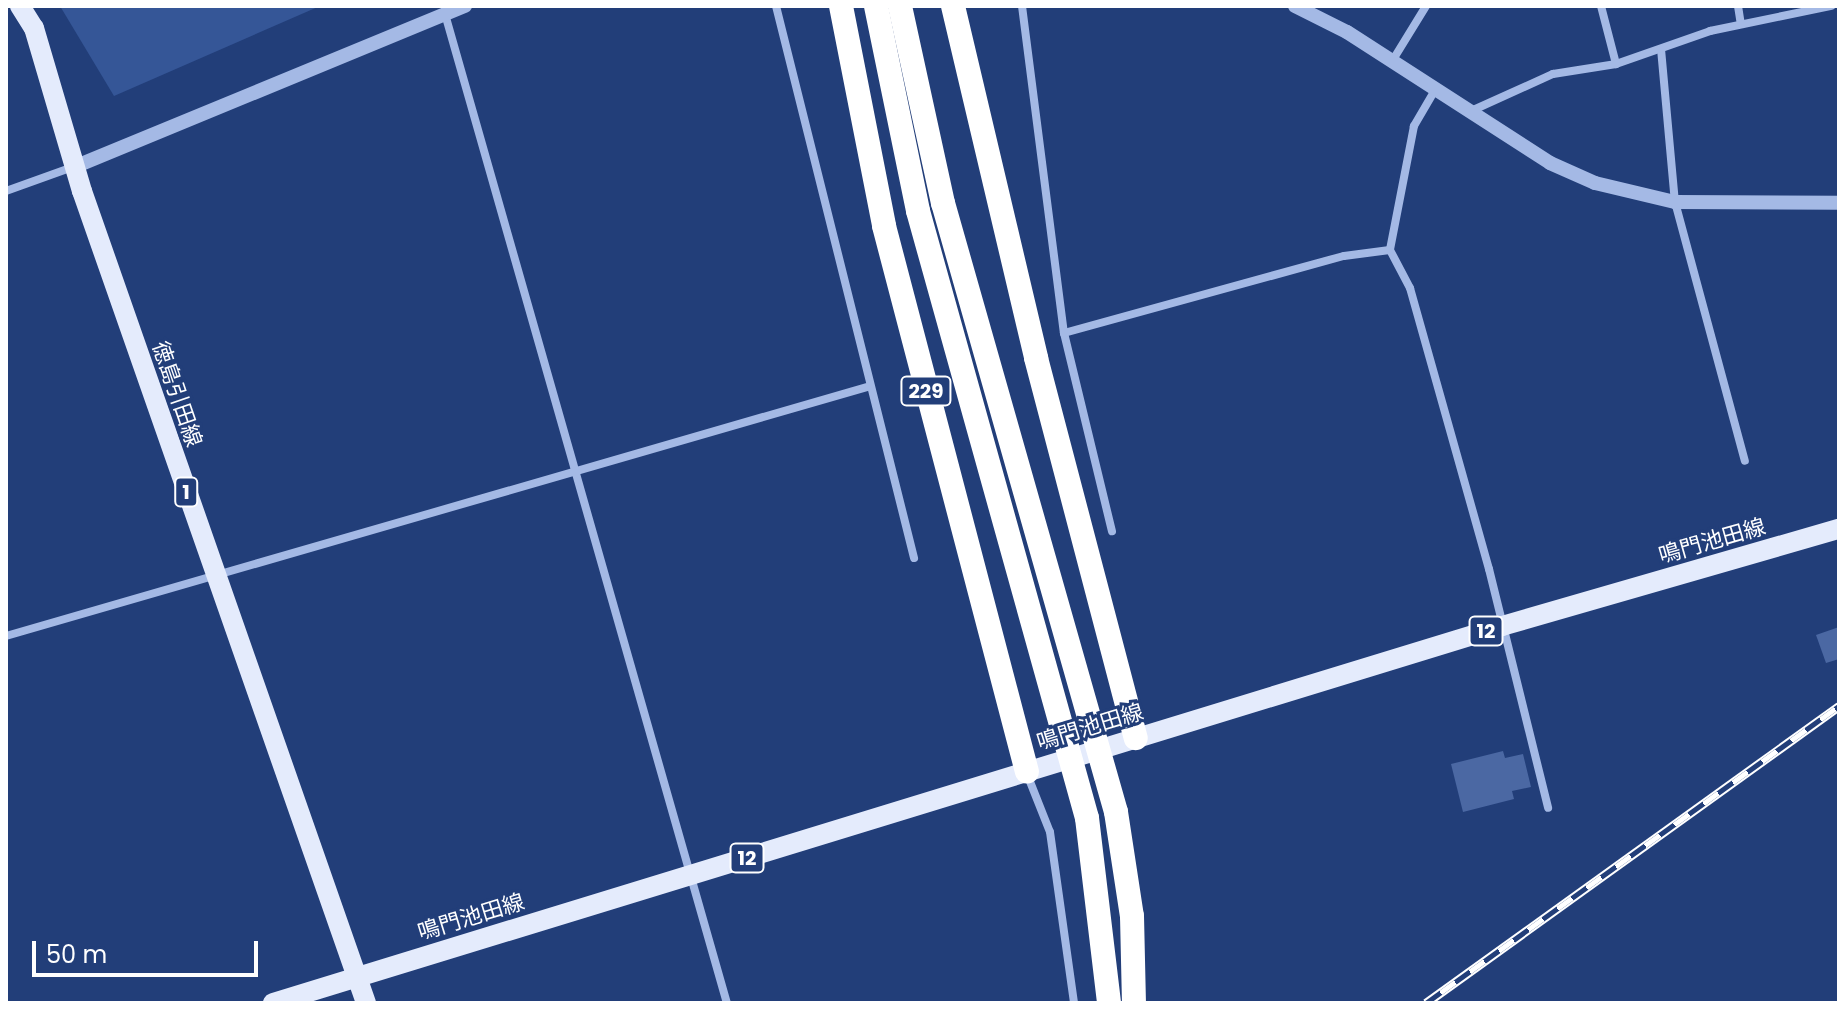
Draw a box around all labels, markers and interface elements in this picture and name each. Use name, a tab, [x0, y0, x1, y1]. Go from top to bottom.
street label: 徳島引田線	[147, 338, 207, 450]
road number: 229	[900, 375, 952, 407]
road number: 1	[174, 476, 198, 508]
street label: 鳴門池田線	[1655, 513, 1769, 569]
road number: 12	[1468, 615, 1504, 647]
street label: 鳴門池田線	[1034, 698, 1146, 756]
road number: 12	[729, 842, 765, 874]
street label: 鳴門池田線	[415, 888, 527, 946]
scale bar	[36, 925, 262, 975]
text: 50 m	[46, 938, 107, 971]

